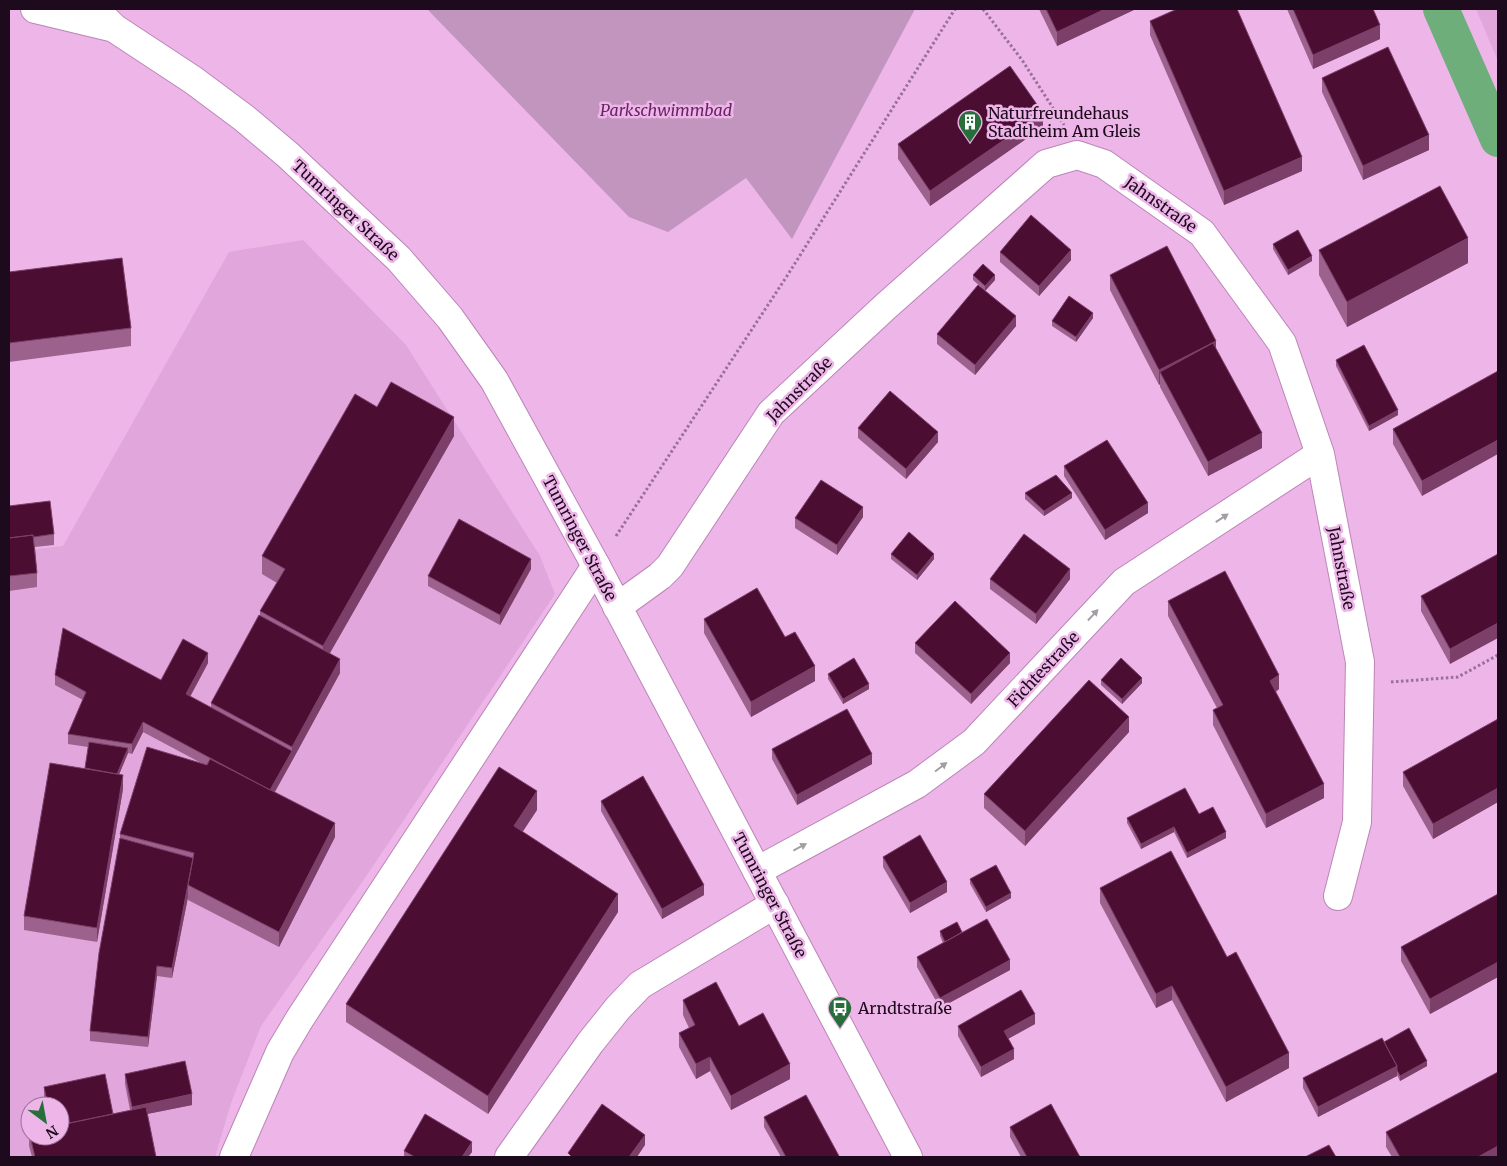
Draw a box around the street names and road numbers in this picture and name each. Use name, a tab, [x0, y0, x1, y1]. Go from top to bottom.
street label: Tumringer Straße	[288, 155, 404, 265]
street label: Jahnstraße	[1120, 171, 1201, 236]
street label: Jahnstraße	[762, 352, 836, 426]
street label: Tumringer Straße	[539, 472, 621, 604]
street label: Jahnstraße	[1324, 524, 1360, 611]
street label: Fichtestraße	[1003, 627, 1083, 711]
street label: Tumringer Straße	[729, 829, 811, 961]

